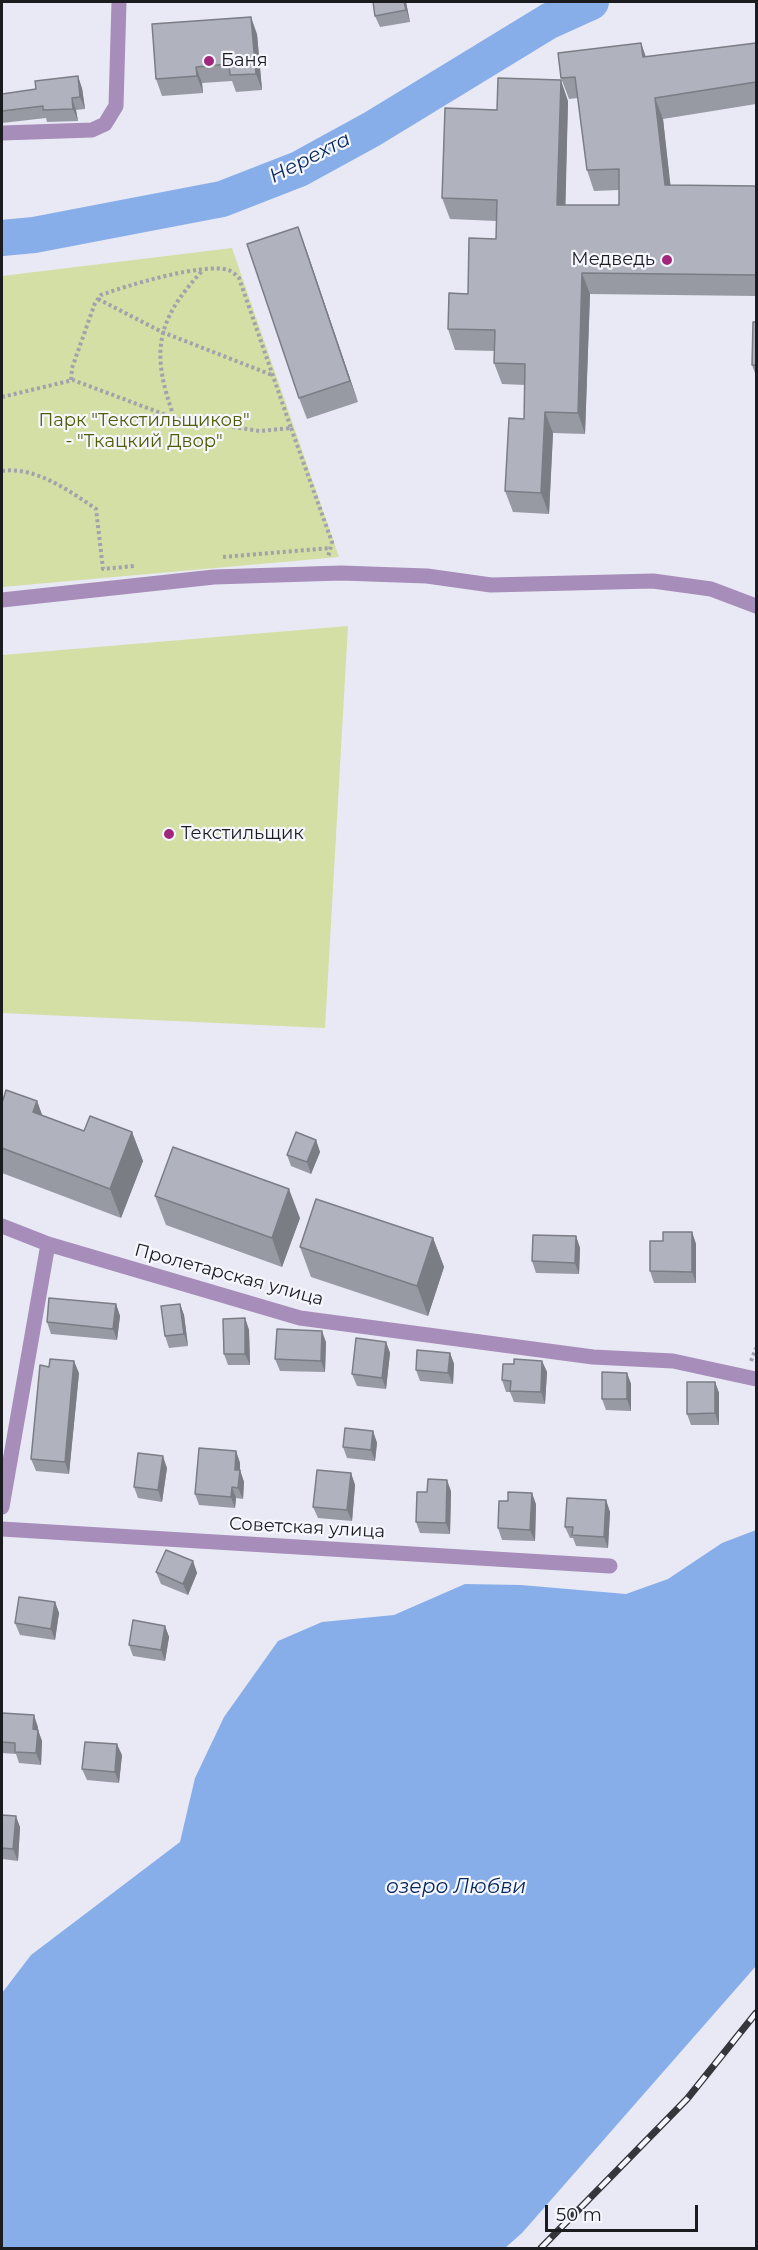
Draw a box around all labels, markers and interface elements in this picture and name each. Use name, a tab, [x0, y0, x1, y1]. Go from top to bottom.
place label: Баня	[221, 50, 268, 72]
marker: Баня	[202, 54, 216, 68]
water label: Нерехта	[265, 127, 355, 189]
place label: Медведь	[571, 249, 655, 271]
marker: Медведь	[660, 253, 674, 267]
park label: Парк "Текстильщиков" - "Ткацкий Двор"	[38, 410, 250, 452]
place label: Текстильщик	[181, 823, 304, 845]
marker: Текстильщик	[162, 827, 176, 841]
street label: Пролетарская улица	[132, 1239, 326, 1311]
street label: Советская улица	[228, 1513, 386, 1543]
water label: озеро Любви	[386, 1875, 526, 1899]
scale bar	[548, 2193, 701, 2231]
text: 50 m	[556, 2204, 602, 2226]

